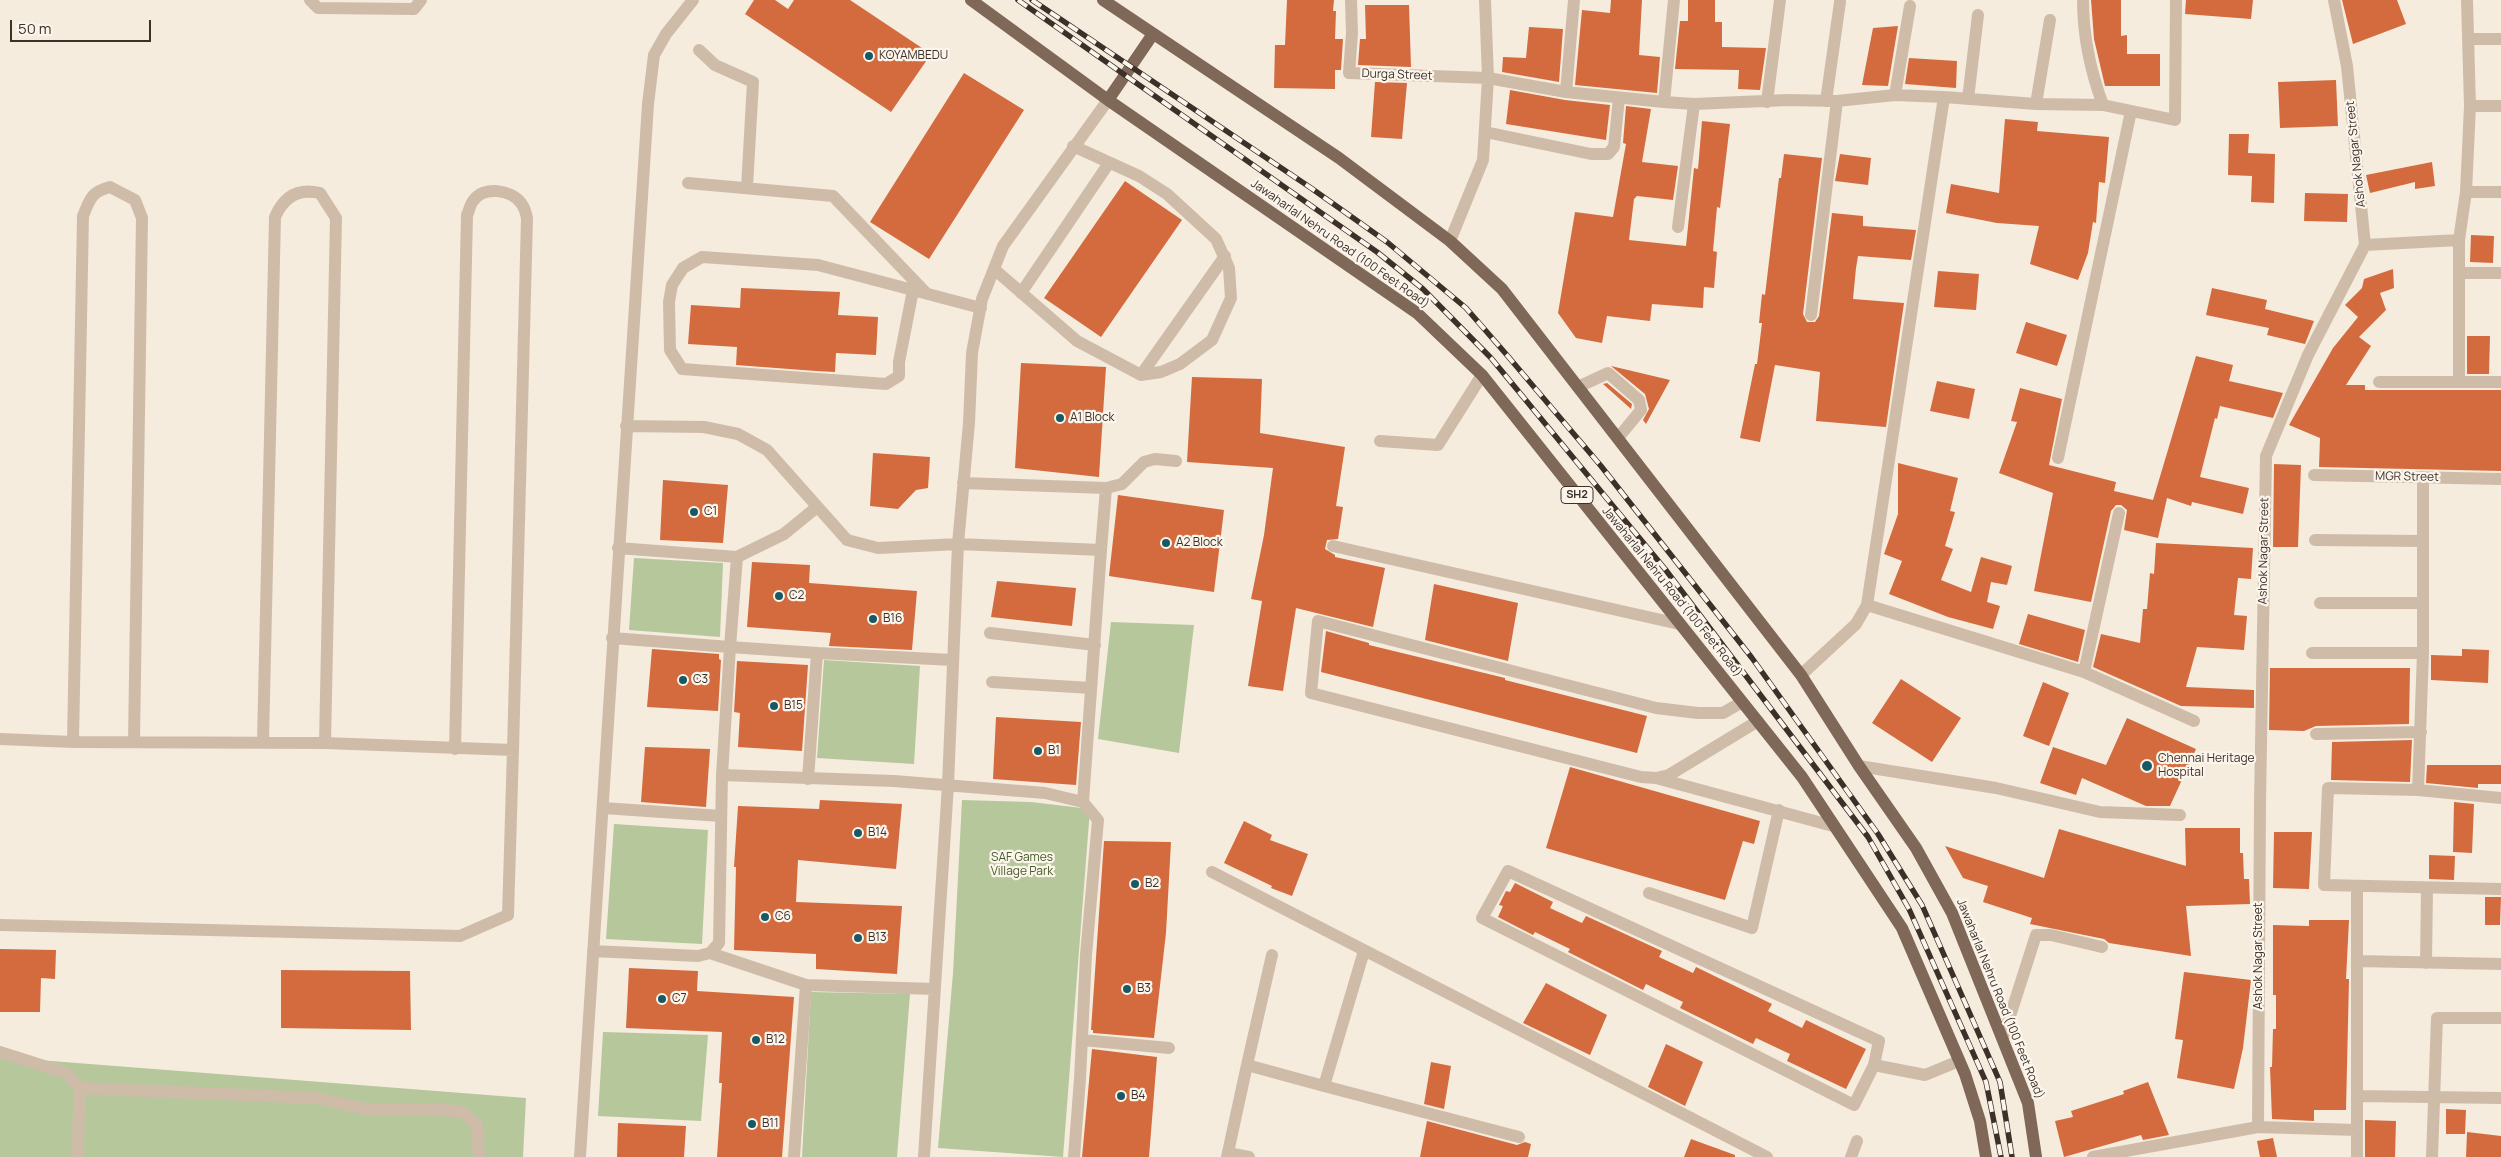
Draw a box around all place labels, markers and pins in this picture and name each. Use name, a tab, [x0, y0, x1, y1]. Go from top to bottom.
place label: KOYAMBEDU	[879, 49, 948, 63]
marker: KOYAMBEDU	[863, 50, 875, 62]
place label: A1 Block	[1070, 411, 1115, 425]
marker: A1 Block	[1054, 412, 1066, 424]
place label: C1	[704, 505, 717, 519]
marker: C1	[688, 506, 700, 518]
place label: A2 Block	[1176, 536, 1223, 550]
marker: A2 Block	[1160, 537, 1172, 549]
place label: C2	[789, 589, 804, 603]
marker: C2	[773, 590, 785, 602]
place label: B16	[883, 612, 902, 626]
marker: B16	[867, 613, 879, 625]
place label: C3	[693, 673, 708, 687]
marker: C3	[677, 674, 689, 686]
place label: B15	[784, 699, 803, 713]
marker: B15	[768, 700, 780, 712]
place label: B1	[1048, 744, 1060, 758]
marker: B1	[1032, 745, 1044, 757]
place label: Chennai Heritage Hospital	[2158, 752, 2255, 780]
marker: Chennai Heritage Hospital	[2140, 759, 2154, 773]
place label: B14	[868, 826, 887, 840]
marker: B14	[852, 827, 864, 839]
place label: B2	[1145, 877, 1159, 891]
marker: B2	[1129, 878, 1141, 890]
place label: C6	[775, 910, 791, 924]
marker: C6	[759, 911, 771, 923]
place label: B13	[868, 931, 887, 945]
marker: B13	[852, 932, 864, 944]
place label: B3	[1137, 982, 1151, 996]
marker: B3	[1121, 983, 1133, 995]
place label: C7	[672, 992, 687, 1006]
marker: C7	[656, 993, 668, 1005]
place label: B12	[766, 1033, 785, 1047]
marker: B12	[750, 1034, 762, 1046]
place label: B4	[1131, 1089, 1145, 1103]
marker: B4	[1115, 1090, 1127, 1102]
place label: B11	[762, 1117, 779, 1131]
marker: B11	[746, 1118, 758, 1130]

